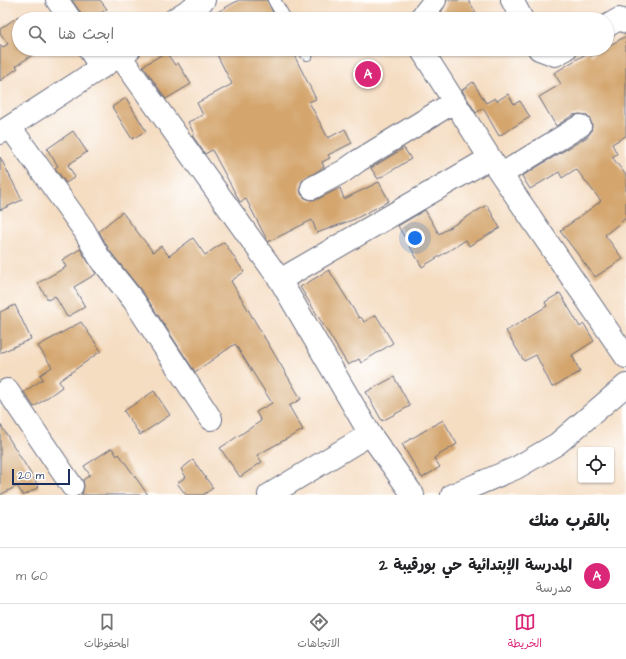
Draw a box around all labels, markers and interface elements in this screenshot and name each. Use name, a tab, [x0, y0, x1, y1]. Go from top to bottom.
search box	[12, 12, 614, 56]
icon: search	[26, 23, 48, 45]
text: ابحث هنا	[58, 24, 114, 45]
pin: A	[355, 59, 381, 89]
your location	[405, 228, 425, 248]
map controls	[578, 447, 614, 483]
button: locate	[578, 447, 614, 483]
scale bar	[12, 467, 70, 486]
text: 20 m	[18, 468, 44, 483]
text: بالقرب منك	[529, 509, 610, 533]
text: المدرسة الإبتدائية حي بورقيبة 2	[379, 555, 572, 576]
text: 60 m	[16, 567, 48, 585]
text: A	[593, 567, 601, 585]
text: مدرسة	[536, 579, 572, 597]
tab: المحفوظات	[84, 611, 129, 653]
tab: الاتجاهات	[297, 611, 340, 653]
tab: الخريطة	[508, 611, 542, 653]

